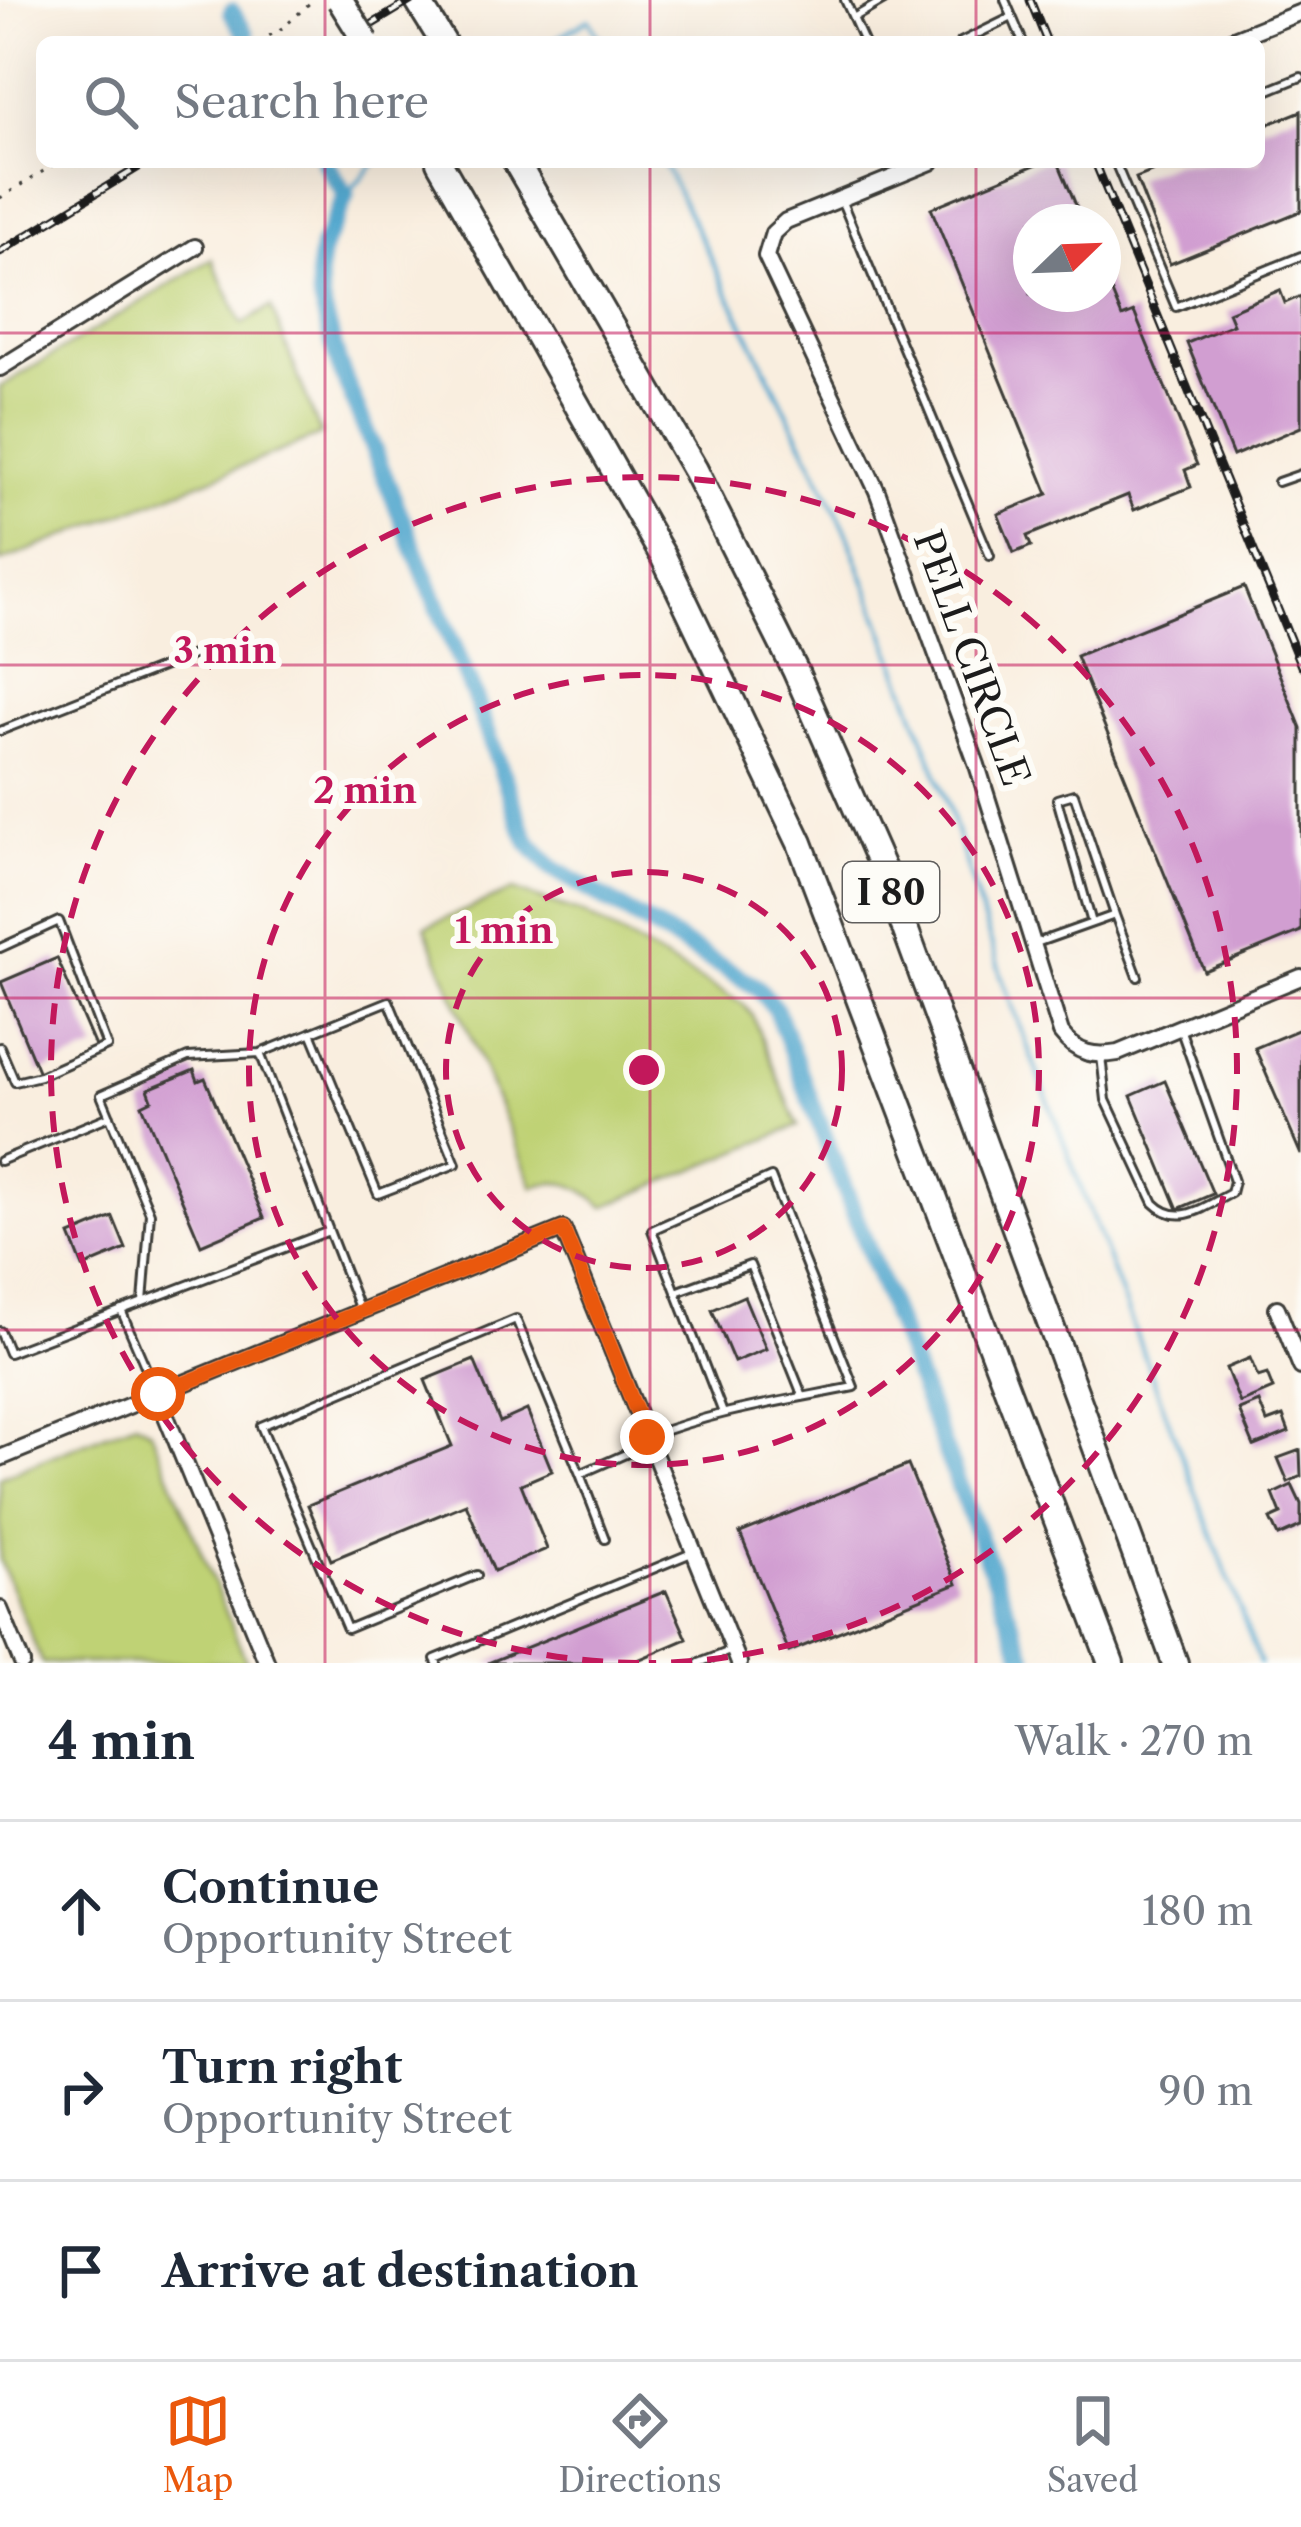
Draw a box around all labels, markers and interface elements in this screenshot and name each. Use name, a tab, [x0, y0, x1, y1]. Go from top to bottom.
search box	[36, 36, 1265, 168]
icon: search	[78, 69, 144, 135]
text: Search here	[174, 74, 429, 130]
north arrow	[1013, 204, 1121, 312]
street label: PELL CIRCLE	[904, 524, 1040, 792]
text: 3 min	[174, 628, 277, 672]
text: 2 min	[313, 768, 417, 812]
road number: I 80	[843, 862, 939, 922]
text: 1 min	[455, 908, 554, 952]
centre of rings	[623, 1049, 665, 1091]
route start	[131, 1367, 185, 1421]
route end	[620, 1410, 674, 1464]
text: 4 min	[48, 1710, 195, 1772]
text: Walk · 270 m	[1015, 1717, 1253, 1765]
text: Continue	[162, 1859, 379, 1915]
icon: ahead	[48, 1878, 114, 1944]
text: 180 m	[1142, 1887, 1253, 1935]
text: Opportunity Street	[162, 1915, 512, 1963]
text: Turn right	[162, 2039, 402, 2095]
icon: right	[48, 2058, 114, 2124]
text: 90 m	[1159, 2067, 1253, 2115]
text: Opportunity Street	[162, 2095, 512, 2143]
icon: arrive	[48, 2238, 114, 2304]
text: Arrive at destination	[162, 2243, 639, 2299]
tab: Map	[163, 2388, 233, 2501]
tab: Directions	[559, 2388, 722, 2501]
tab: Saved	[1047, 2388, 1138, 2501]

